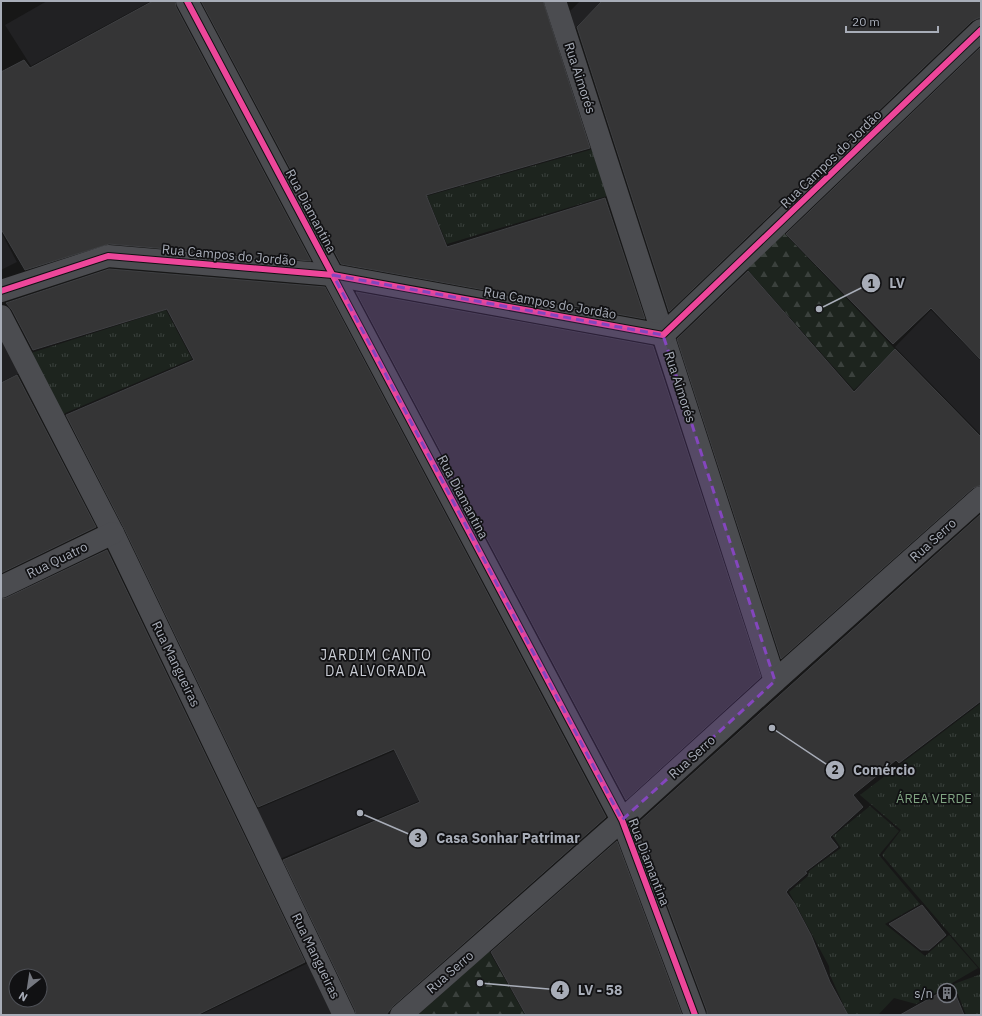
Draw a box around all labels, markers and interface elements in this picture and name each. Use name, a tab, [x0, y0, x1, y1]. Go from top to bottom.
scale bar	[846, 8, 938, 34]
text: 20 m	[852, 14, 880, 29]
street label: Rua Aimorés	[560, 40, 600, 116]
street label: Rua Campos do Jordão	[777, 106, 885, 212]
street label: Rua Diamantina	[282, 166, 340, 256]
street label: Rua Campos do Jordão	[161, 241, 297, 269]
callout: LV	[861, 270, 913, 296]
text: LV	[889, 274, 905, 292]
text: 1	[867, 276, 875, 291]
street label: Rua Campos do Jordão	[482, 283, 618, 323]
street label: Rua Aimorés	[660, 349, 700, 425]
street label: Rua Diamantina	[434, 452, 492, 542]
street label: Rua Serro	[906, 515, 960, 565]
street label: Rua Quatro	[24, 538, 90, 582]
street label: Rua Mangueiras	[148, 618, 204, 710]
district label: JARDIM CANTO DA ALVORADA	[320, 646, 432, 680]
street label: Rua Serro	[665, 732, 719, 782]
callout: Comércio	[825, 757, 923, 783]
text: Comércio	[853, 761, 915, 779]
text: 2	[831, 762, 839, 777]
park label: ÁREA VERDE	[896, 790, 972, 807]
street label: Rua Diamantina	[624, 816, 674, 908]
callout: Casa Sonhar Patrimar	[408, 825, 588, 851]
text: Casa Sonhar Patrimar	[436, 829, 580, 847]
text: 3	[414, 830, 422, 845]
street label: Rua Mangueiras	[288, 910, 344, 1002]
street label: Rua Serro	[423, 947, 477, 997]
north arrow	[8, 968, 48, 1008]
callout: LV - 58	[550, 977, 631, 1003]
text: LV - 58	[578, 981, 622, 999]
text: 4	[556, 982, 564, 997]
building icon: s/n	[936, 982, 958, 1004]
place label: s/n	[914, 985, 933, 1002]
text: N	[16, 989, 30, 1005]

